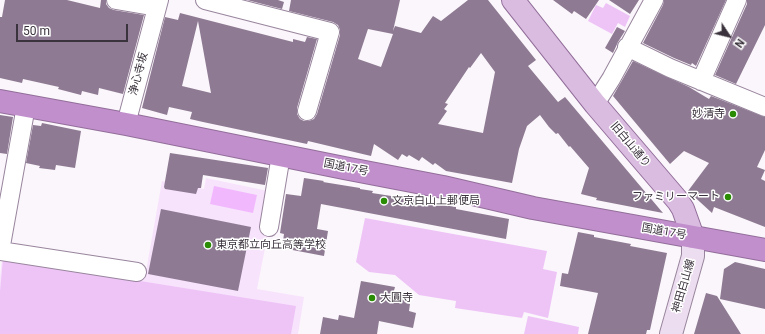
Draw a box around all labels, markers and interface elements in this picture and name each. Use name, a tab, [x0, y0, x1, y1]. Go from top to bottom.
scale bar	[18, 16, 130, 42]
north arrow	[709, 16, 749, 56]
text: 50 m	[23, 24, 50, 38]
text: N	[732, 36, 747, 50]
street label: 浄心寺坂	[127, 51, 151, 97]
place label: 妙清寺	[692, 107, 725, 121]
marker: 妙清寺	[728, 109, 738, 119]
street label: 旧白山通り	[607, 120, 653, 170]
street label: 国道17号	[322, 157, 370, 179]
place label: ファミリーマート	[632, 190, 720, 204]
marker: ファミリーマート	[723, 192, 733, 202]
place label: 文京白山上郵便局	[392, 194, 480, 208]
marker: 文京白山上郵便局	[379, 196, 389, 206]
street label: 国道17号	[641, 222, 687, 242]
place label: 東京都立向丘高等学校	[216, 238, 326, 252]
marker: 東京都立向丘高等学校	[203, 240, 213, 250]
street label: 神田白山線	[670, 258, 698, 314]
place label: 大圓寺	[380, 291, 413, 305]
marker: 大圓寺	[367, 293, 377, 303]

